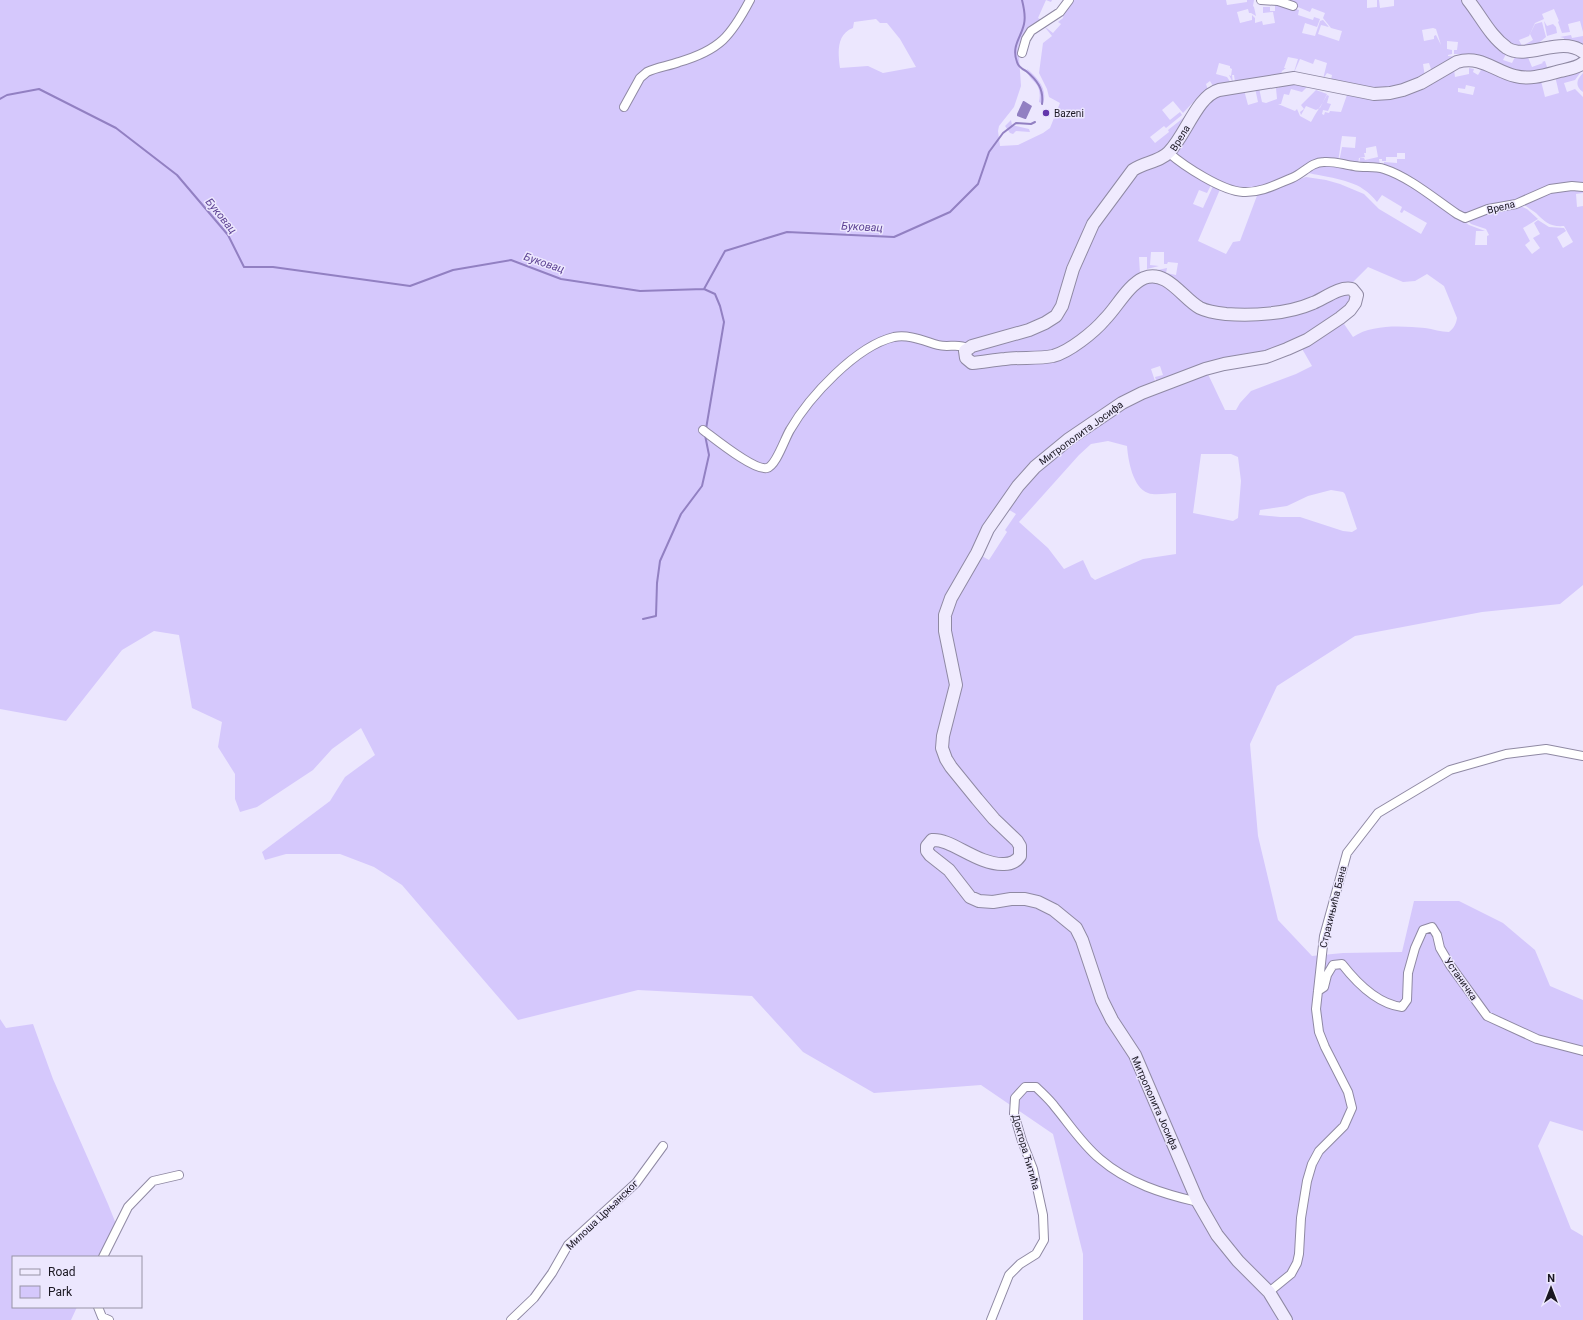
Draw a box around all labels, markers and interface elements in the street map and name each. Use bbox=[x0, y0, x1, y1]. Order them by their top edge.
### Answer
marker: Bazeni bbox=[1041, 108, 1051, 118]
place label: Bazeni bbox=[1054, 108, 1084, 119]
street label: Врела bbox=[1168, 123, 1192, 153]
water label: Буковац bbox=[203, 196, 239, 236]
street label: Врела bbox=[1486, 198, 1516, 216]
water label: Буковац bbox=[841, 219, 883, 235]
water label: Буковац bbox=[522, 250, 566, 276]
street label: Митрополита Јосифа bbox=[1037, 399, 1125, 467]
street label: Страхињића Бана bbox=[1317, 865, 1349, 949]
street label: Устаничка bbox=[1442, 956, 1480, 1002]
street label: Митрополита Јосифа bbox=[1129, 1055, 1181, 1151]
street label: Доктора Ћитића bbox=[1010, 1113, 1042, 1191]
street label: Милоша Црњанског bbox=[564, 1177, 641, 1252]
legend bbox=[12, 1256, 142, 1308]
text: Road bbox=[48, 1265, 76, 1279]
north arrow bbox=[1531, 1268, 1571, 1308]
text: N bbox=[1547, 1272, 1555, 1285]
text: Park bbox=[48, 1285, 73, 1299]

